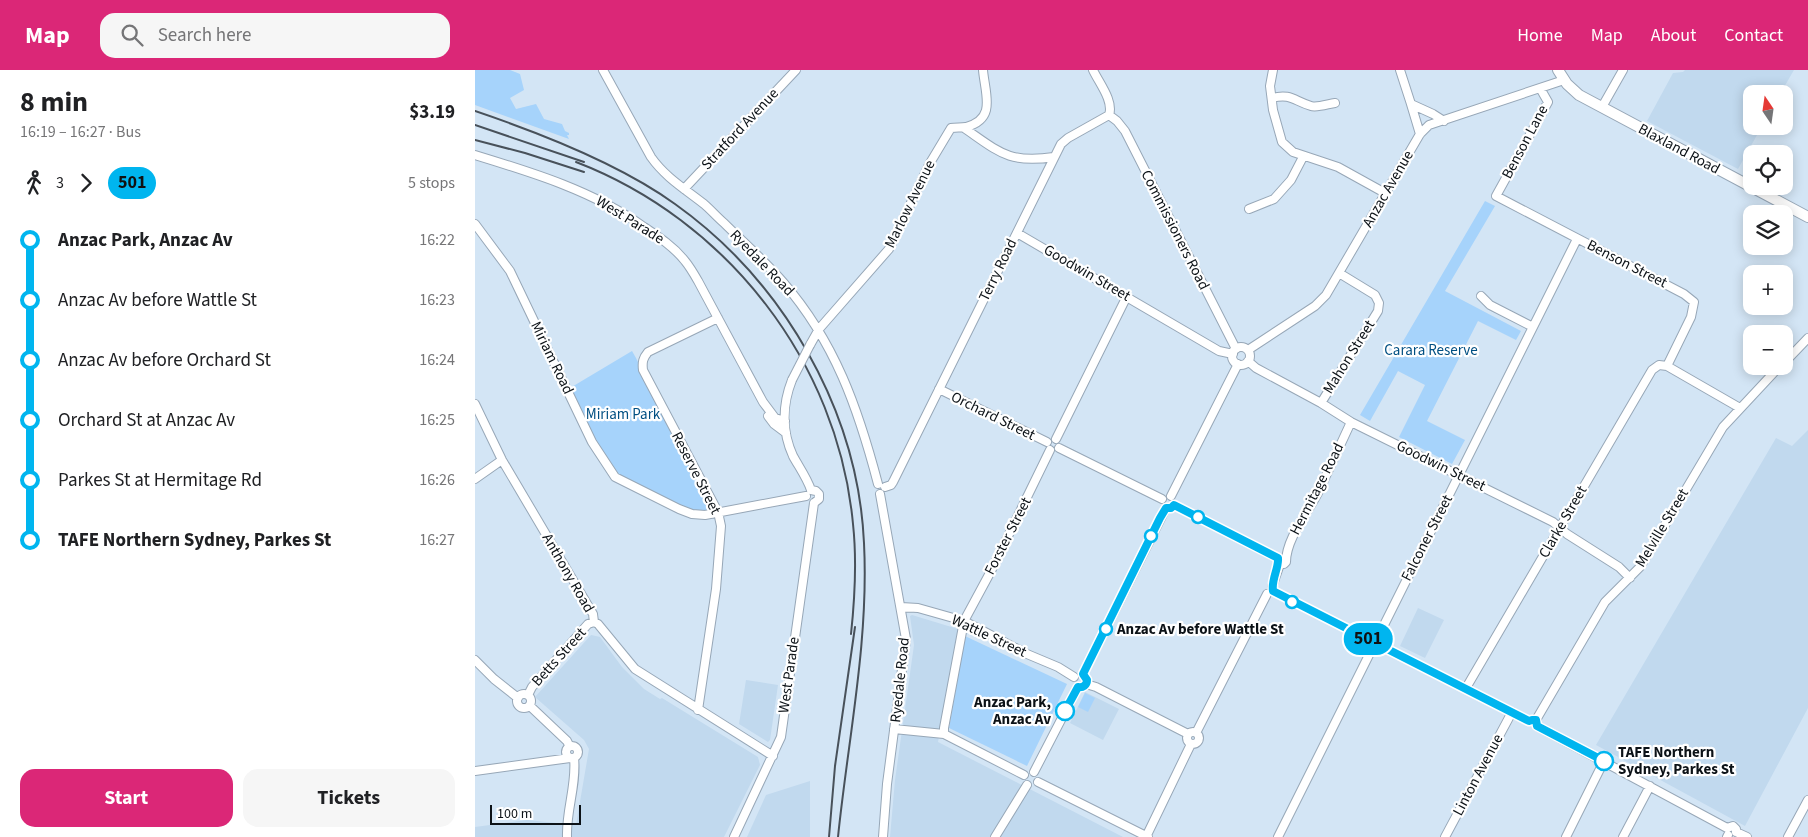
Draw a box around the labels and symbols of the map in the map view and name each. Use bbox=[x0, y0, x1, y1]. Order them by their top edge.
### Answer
street label: Stratford Avenue bbox=[697, 83, 783, 175]
north arrow bbox=[1743, 85, 1793, 135]
street label: Benson Lane bbox=[1497, 101, 1553, 183]
street label: Blaxland Road bbox=[1634, 119, 1724, 179]
street label: Anzac Avenue bbox=[1357, 147, 1419, 231]
street label: Marlow Avenue bbox=[880, 156, 940, 252]
street label: Commissioners Road bbox=[1136, 166, 1214, 294]
street label: West Parade bbox=[592, 191, 668, 249]
street label: Ryedale Road bbox=[725, 225, 799, 301]
street label: Terry Road bbox=[974, 235, 1022, 305]
street label: Benson Street bbox=[1583, 235, 1671, 293]
street label: Goodwin Street bbox=[1040, 240, 1134, 306]
street label: Mahon Street bbox=[1318, 316, 1380, 398]
street label: Miriam Road bbox=[525, 318, 579, 398]
park label: Carara Reserve bbox=[1384, 340, 1478, 361]
street label: Orchard Street bbox=[947, 386, 1039, 446]
park label: Miriam Park bbox=[586, 404, 661, 425]
street label: Reserve Street bbox=[666, 428, 726, 518]
street label: Goodwin Street bbox=[1393, 435, 1489, 497]
street label: Hermitage Road bbox=[1285, 439, 1349, 539]
street label: Clarke Street bbox=[1534, 482, 1592, 562]
street label: Melville Street bbox=[1630, 485, 1694, 571]
street label: Falconer Street bbox=[1396, 491, 1458, 585]
street label: Forster Street bbox=[979, 494, 1037, 578]
unlabelled marker bbox=[1191, 510, 1205, 524]
unlabelled marker bbox=[1144, 529, 1158, 543]
street label: Anthony Road bbox=[537, 530, 599, 616]
unlabelled marker bbox=[1285, 595, 1299, 609]
street label: Wattle Street bbox=[948, 609, 1030, 663]
place label: Anzac Av before Wattle St bbox=[1116, 619, 1284, 640]
marker: Anzac Av before Wattle St bbox=[1099, 622, 1113, 636]
street label: Betts Street bbox=[527, 623, 591, 691]
line badge: 501 bbox=[1339, 623, 1397, 655]
street label: West Parade bbox=[773, 635, 805, 715]
street label: Ryedale Road bbox=[885, 636, 915, 724]
place label: Anzac Park, Anzac Av bbox=[973, 692, 1051, 730]
marker: Anzac Park, Anzac Av bbox=[1055, 701, 1075, 721]
street label: Linton Avenue bbox=[1448, 731, 1508, 819]
place label: TAFE Northern Sydney, Parkes St bbox=[1618, 742, 1735, 780]
marker: TAFE Northern Sydney, Parkes St bbox=[1594, 751, 1614, 771]
scale bar bbox=[490, 802, 581, 825]

